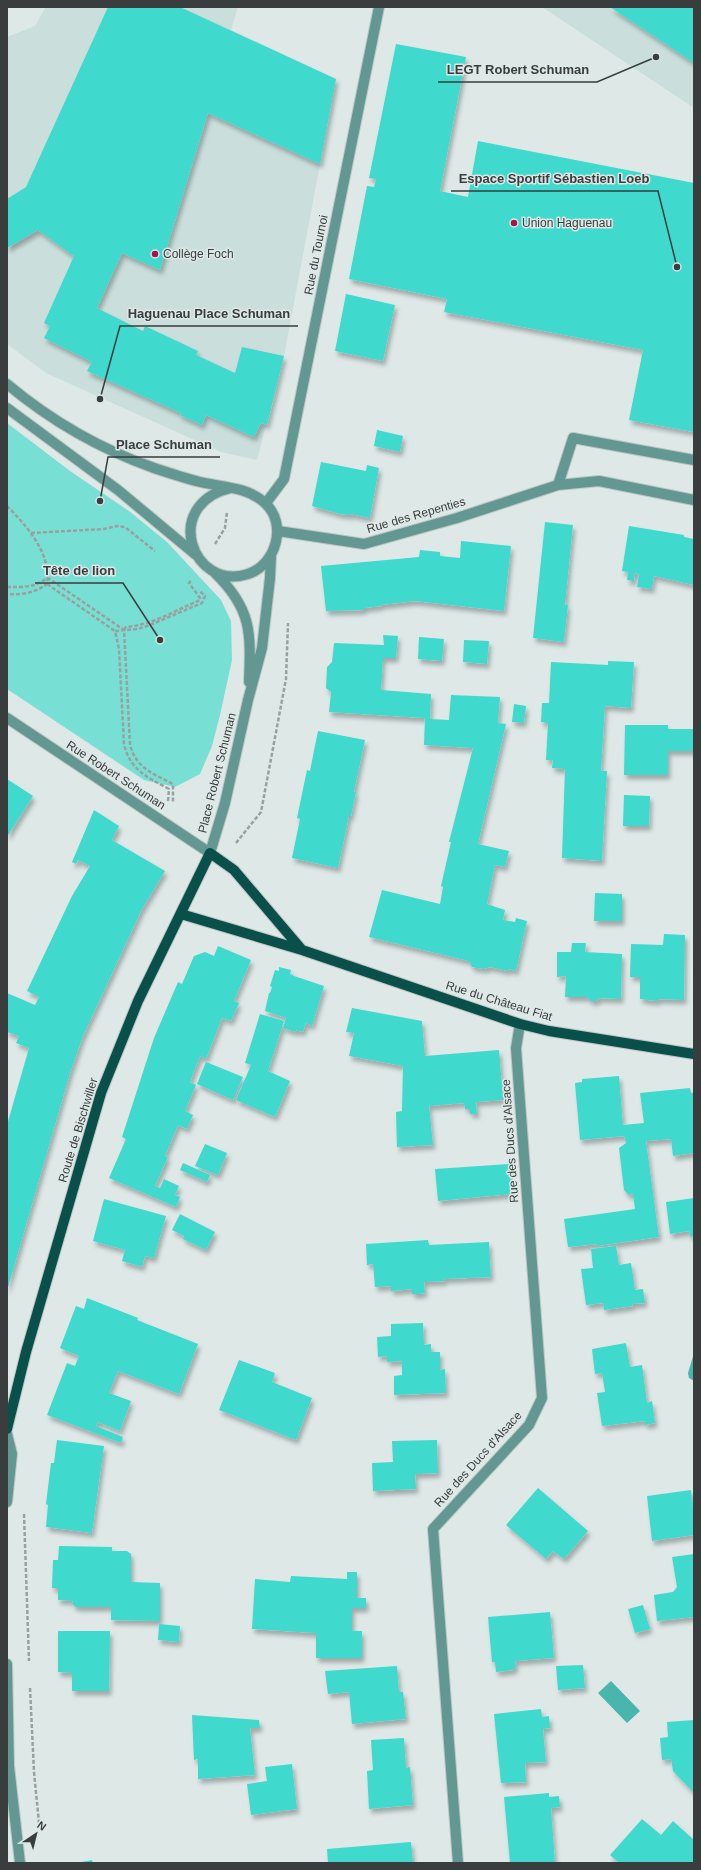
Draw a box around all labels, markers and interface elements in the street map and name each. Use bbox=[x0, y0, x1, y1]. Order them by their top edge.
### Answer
callout: LEGT Robert Schuman bbox=[438, 57, 597, 82]
text: LEGT Robert Schuman bbox=[447, 62, 589, 77]
callout: Espace Sportif Sébastien Loeb bbox=[451, 166, 658, 191]
text: Espace Sportif Sébastien Loeb bbox=[459, 171, 649, 186]
street label: Rue du Tournoi bbox=[301, 214, 331, 296]
place label: Union Haguenau bbox=[522, 216, 612, 230]
marker: Union Haguenau bbox=[509, 218, 519, 228]
place label: Collège Foch bbox=[163, 247, 234, 261]
marker: Collège Foch bbox=[150, 249, 160, 259]
callout: Haguenau Place Schuman bbox=[120, 301, 298, 326]
text: Haguenau Place Schuman bbox=[128, 306, 290, 321]
callout: Place Schuman bbox=[108, 432, 220, 457]
text: Place Schuman bbox=[116, 437, 212, 452]
street label: Rue des Repenties bbox=[365, 494, 467, 536]
callout: Tête de lion bbox=[35, 558, 123, 583]
text: Tête de lion bbox=[43, 563, 115, 578]
street label: Place Robert Schuman bbox=[195, 711, 239, 835]
street label: Rue Robert Schuman bbox=[64, 738, 168, 812]
street label: Rue du Château Fiat bbox=[444, 978, 555, 1024]
street label: Route de Bischwiller bbox=[55, 1076, 101, 1184]
street label: Rue des Ducs d'Alsace bbox=[499, 1078, 521, 1203]
street label: Rue des Ducs d'Alsace bbox=[431, 1408, 525, 1510]
north arrow bbox=[16, 1814, 56, 1854]
text: N bbox=[35, 1819, 48, 1833]

